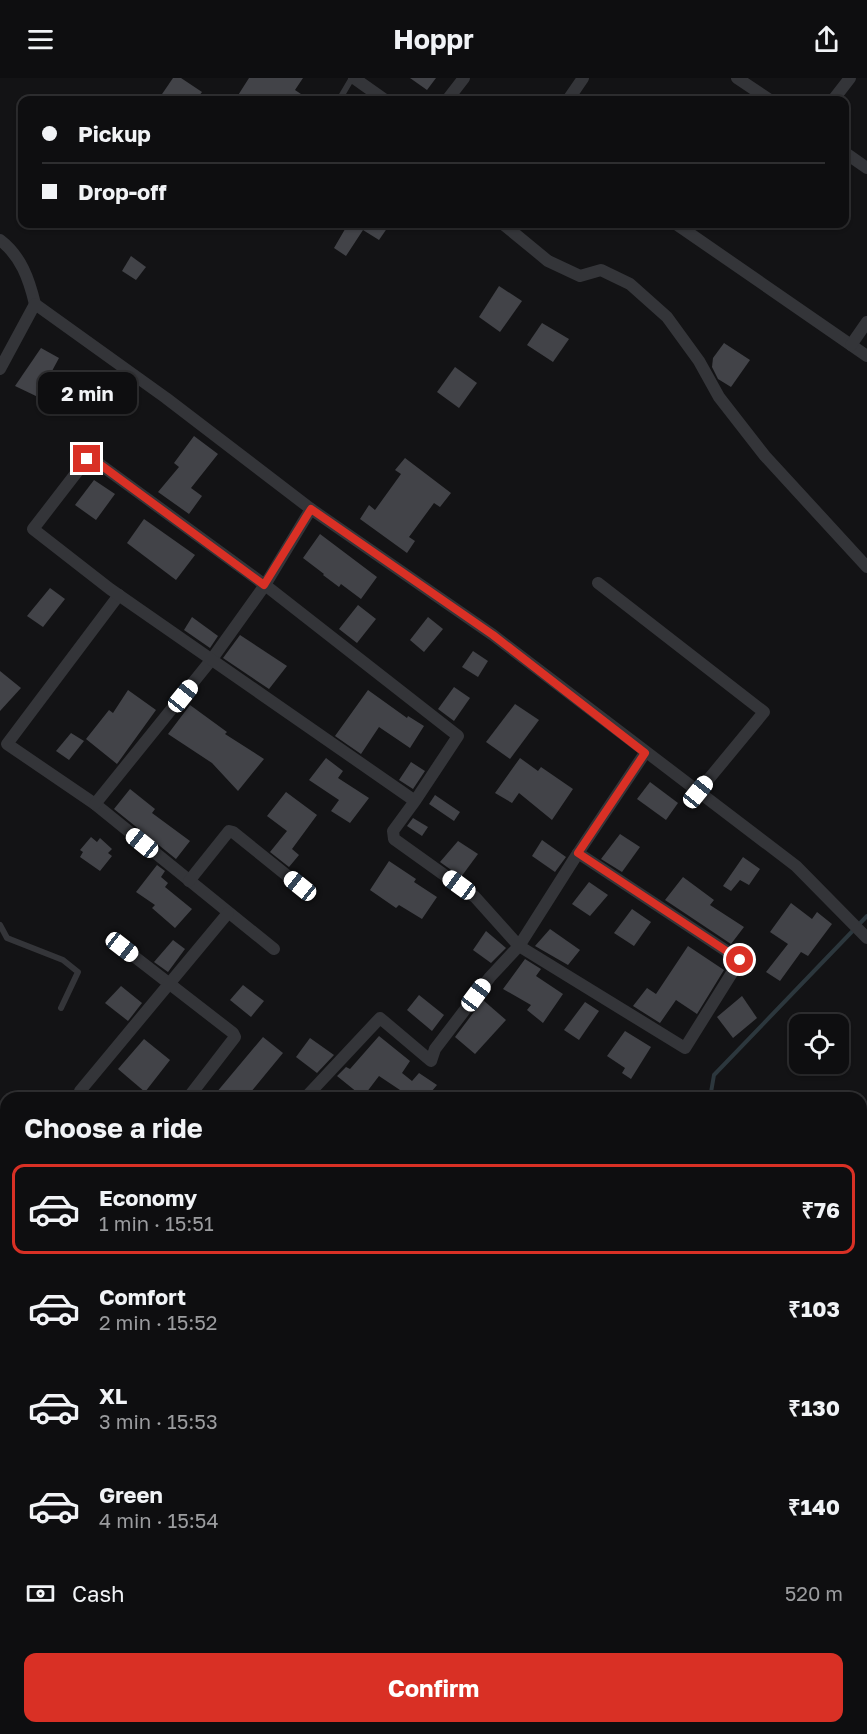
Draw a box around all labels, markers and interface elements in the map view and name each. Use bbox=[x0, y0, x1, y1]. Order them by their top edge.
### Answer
icon: menu bbox=[24, 23, 57, 56]
text: Hoppr bbox=[393, 23, 474, 55]
icon: share bbox=[810, 23, 843, 56]
text: Pickup bbox=[78, 120, 151, 147]
text: Drop-off bbox=[78, 178, 167, 205]
callout: 2 min bbox=[38, 372, 136, 414]
text: 2 min bbox=[61, 381, 114, 405]
route end bbox=[73, 445, 100, 472]
car bbox=[165, 676, 201, 716]
car bbox=[680, 772, 716, 812]
car bbox=[122, 825, 162, 861]
car bbox=[439, 867, 479, 903]
car bbox=[280, 868, 320, 904]
car bbox=[102, 929, 142, 965]
route start bbox=[726, 946, 753, 973]
car bbox=[458, 975, 494, 1015]
map controls bbox=[789, 1014, 849, 1074]
button: locate bbox=[789, 1014, 849, 1074]
text: Choose a ride bbox=[24, 1112, 203, 1144]
icon: car bbox=[27, 1182, 81, 1236]
text: Economy bbox=[99, 1184, 197, 1211]
text: ₹76 bbox=[801, 1196, 840, 1223]
text: 1 min · 15:51 bbox=[99, 1211, 214, 1235]
icon: car bbox=[27, 1281, 81, 1335]
text: Comfort bbox=[99, 1283, 186, 1310]
text: ₹103 bbox=[788, 1295, 840, 1322]
text: 2 min · 15:52 bbox=[99, 1310, 217, 1334]
icon: car bbox=[27, 1380, 81, 1434]
text: XL bbox=[99, 1382, 127, 1409]
text: ₹130 bbox=[788, 1394, 840, 1421]
text: 3 min · 15:53 bbox=[99, 1409, 218, 1433]
icon: car bbox=[27, 1479, 81, 1533]
text: Green bbox=[99, 1481, 163, 1508]
text: ₹140 bbox=[788, 1493, 840, 1520]
text: 4 min · 15:54 bbox=[99, 1508, 219, 1532]
icon: cash bbox=[24, 1577, 57, 1610]
text: Cash bbox=[72, 1580, 125, 1607]
text: 520 m bbox=[785, 1581, 843, 1605]
button: Confirm bbox=[24, 1653, 843, 1722]

